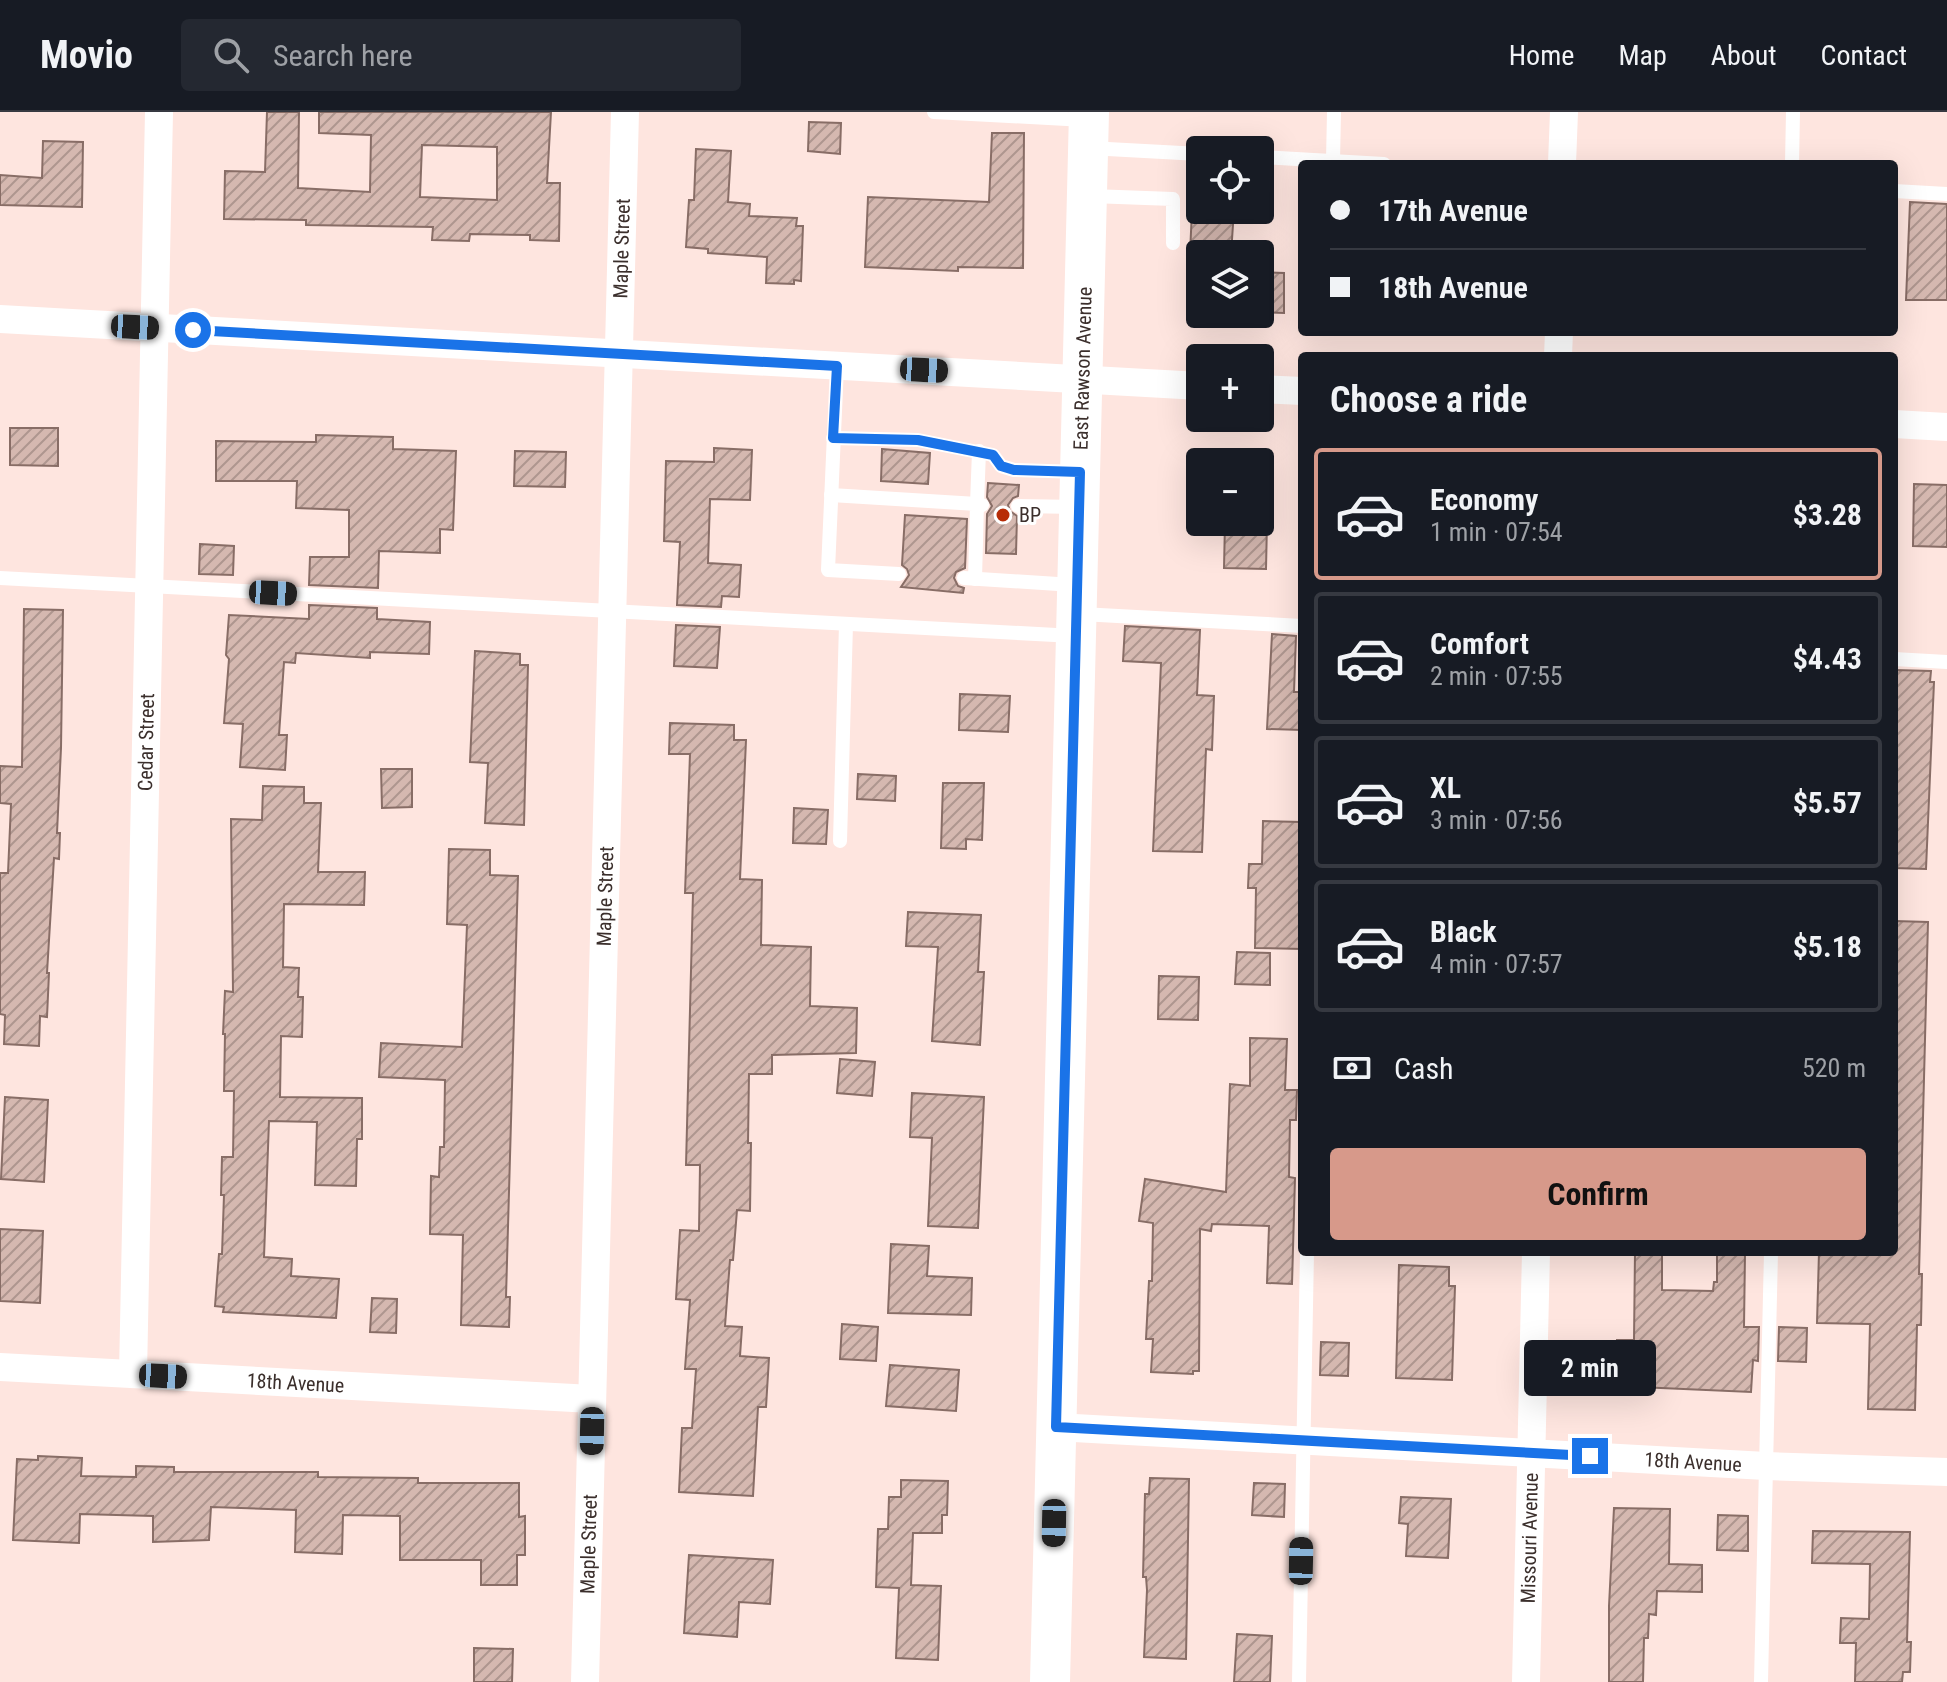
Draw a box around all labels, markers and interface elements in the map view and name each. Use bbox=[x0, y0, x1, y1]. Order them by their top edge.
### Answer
search box bbox=[181, 19, 741, 91]
text: Movio bbox=[40, 33, 133, 77]
icon: search bbox=[209, 33, 253, 77]
text: Search here bbox=[273, 38, 413, 73]
text: Home bbox=[1509, 39, 1574, 72]
text: Map bbox=[1618, 39, 1667, 72]
text: About bbox=[1711, 39, 1777, 72]
text: Contact bbox=[1821, 39, 1907, 72]
map controls bbox=[1186, 136, 1274, 536]
button: locate bbox=[1186, 136, 1274, 224]
text: 17th Avenue bbox=[1378, 193, 1528, 228]
street label: Maple Street bbox=[608, 198, 635, 299]
button: layers bbox=[1186, 240, 1274, 328]
text: 18th Avenue bbox=[1378, 270, 1528, 305]
street label: East Rawson Avenue bbox=[1069, 286, 1097, 450]
route start bbox=[175, 312, 211, 348]
car bbox=[110, 314, 160, 340]
button: + bbox=[1186, 344, 1274, 432]
car bbox=[899, 357, 949, 383]
text: Choose a ride bbox=[1330, 379, 1527, 421]
button: − bbox=[1186, 448, 1274, 536]
icon: car bbox=[1334, 478, 1406, 550]
text: Economy bbox=[1430, 482, 1538, 517]
text: $3.28 bbox=[1793, 497, 1862, 532]
place label: BP bbox=[1019, 503, 1041, 527]
marker: BP bbox=[994, 506, 1012, 524]
text: 1 min · 07:54 bbox=[1430, 517, 1563, 547]
car bbox=[248, 580, 298, 606]
icon: car bbox=[1334, 622, 1406, 694]
text: Comfort bbox=[1430, 626, 1529, 661]
text: $4.43 bbox=[1793, 641, 1862, 676]
text: 2 min · 07:55 bbox=[1430, 661, 1563, 691]
street label: Cedar Street bbox=[133, 693, 159, 791]
icon: car bbox=[1334, 766, 1406, 838]
text: XL bbox=[1430, 770, 1461, 805]
text: $5.57 bbox=[1793, 785, 1862, 820]
text: 3 min · 07:56 bbox=[1430, 805, 1563, 835]
street label: Maple Street bbox=[592, 846, 618, 947]
icon: car bbox=[1334, 910, 1406, 982]
text: Black bbox=[1430, 914, 1497, 949]
text: $5.18 bbox=[1793, 929, 1862, 964]
text: 4 min · 07:57 bbox=[1430, 949, 1563, 979]
icon: cash bbox=[1330, 1046, 1374, 1090]
text: Cash bbox=[1394, 1051, 1454, 1086]
text: 520 m bbox=[1802, 1053, 1866, 1083]
button: Confirm bbox=[1330, 1148, 1866, 1240]
callout: 2 min bbox=[1524, 1340, 1656, 1396]
text: 2 min bbox=[1561, 1353, 1619, 1383]
car bbox=[138, 1363, 188, 1389]
street label: 18th Avenue bbox=[246, 1368, 345, 1398]
car bbox=[580, 1407, 604, 1455]
route end bbox=[1572, 1438, 1608, 1474]
street label: 18th Avenue bbox=[1644, 1447, 1742, 1477]
street label: Missouri Avenue bbox=[1516, 1473, 1543, 1604]
street label: Maple Street bbox=[575, 1494, 602, 1594]
car bbox=[1042, 1499, 1066, 1547]
car bbox=[1289, 1537, 1313, 1585]

